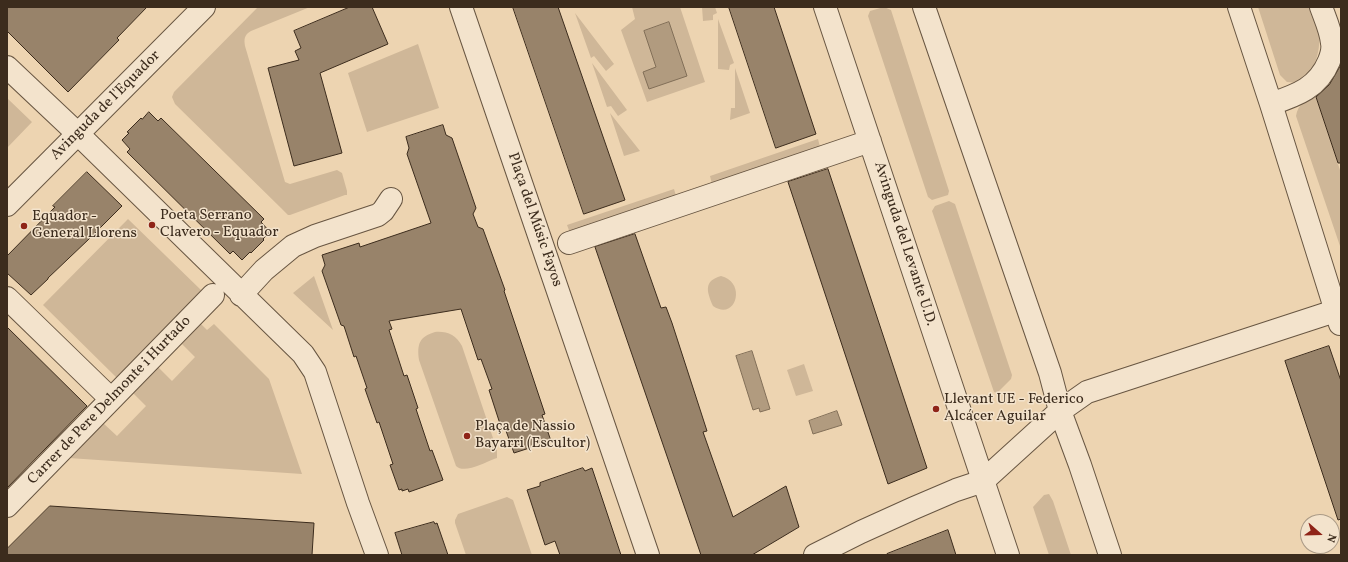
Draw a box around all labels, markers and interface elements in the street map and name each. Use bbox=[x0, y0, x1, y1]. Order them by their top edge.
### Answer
street label: Avinguda de l'Equador bbox=[47, 47, 165, 165]
street label: Plaça del Músic Fayos bbox=[503, 151, 565, 289]
street label: Avinguda del Levante U.D. bbox=[869, 160, 939, 328]
place label: Poeta Serrano Clavero - Equador bbox=[160, 207, 279, 242]
place label: Equador - General Llorens bbox=[32, 208, 137, 243]
marker: Poeta Serrano Clavero - Equador bbox=[147, 220, 157, 230]
marker: Equador - General Llorens bbox=[19, 221, 29, 231]
street label: Carrer de Pere Delmonte i Hurtado bbox=[25, 313, 195, 489]
place label: Llevant UE - Federico Alcácer Aguilar bbox=[944, 391, 1084, 426]
marker: Llevant UE - Federico Alcácer Aguilar bbox=[931, 404, 941, 414]
place label: Plaça de Nassio Bayarri (Escultor) bbox=[475, 418, 590, 453]
marker: Plaça de Nassio Bayarri (Escultor) bbox=[462, 431, 472, 441]
north arrow bbox=[1300, 514, 1340, 554]
text: N bbox=[1322, 532, 1339, 544]

